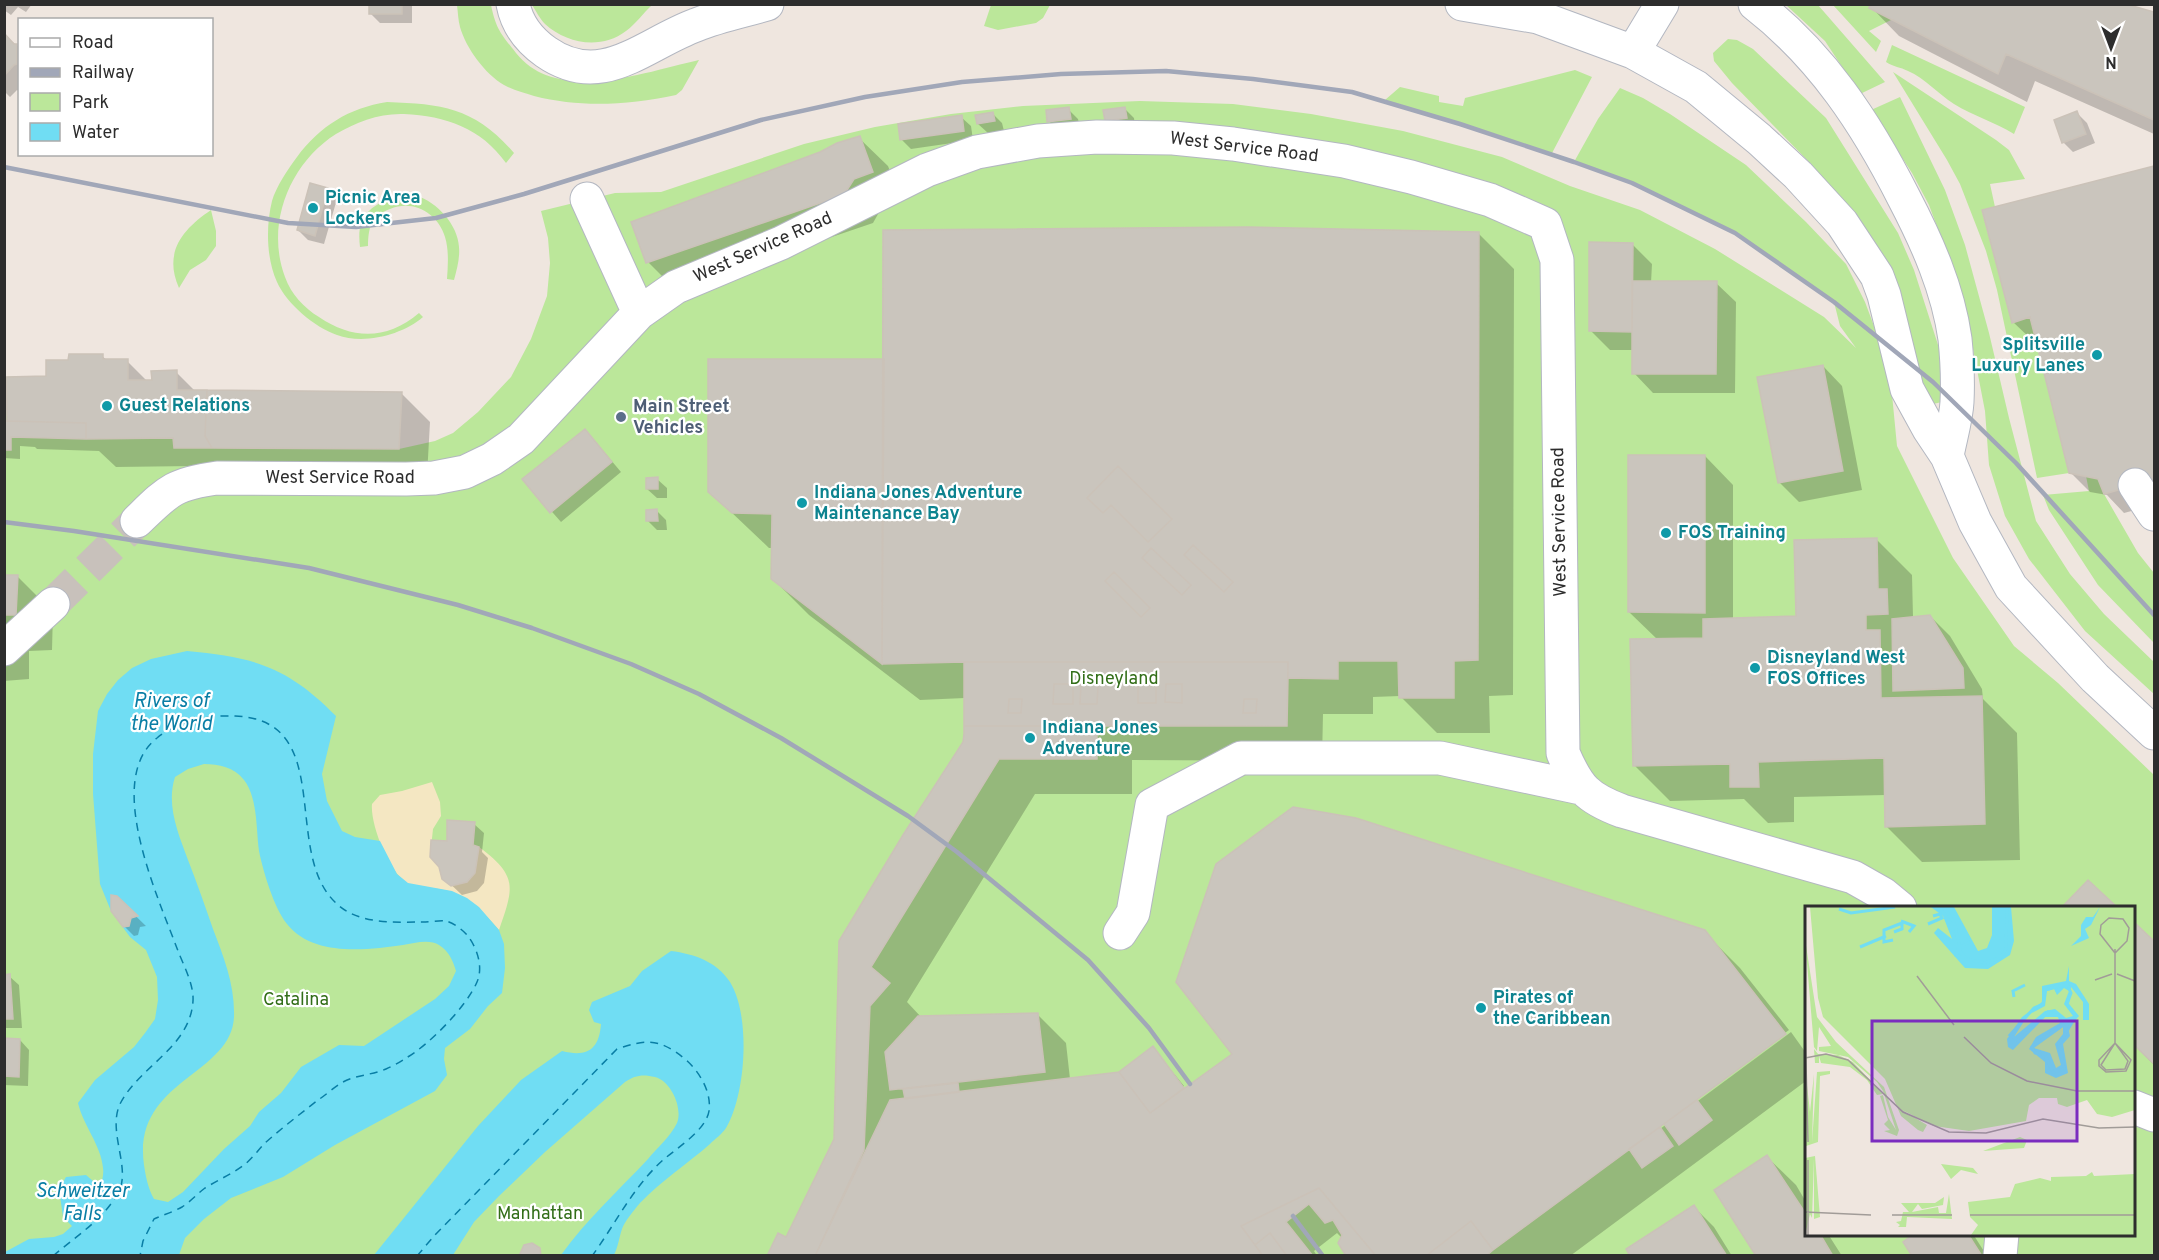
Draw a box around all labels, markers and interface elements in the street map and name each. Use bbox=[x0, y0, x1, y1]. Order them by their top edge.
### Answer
legend bbox=[18, 18, 213, 156]
north arrow bbox=[2081, 18, 2141, 78]
text: Road bbox=[72, 32, 114, 55]
text: N bbox=[2105, 51, 2117, 71]
text: Railway bbox=[72, 62, 134, 85]
text: Park bbox=[72, 92, 109, 115]
text: Water bbox=[72, 122, 119, 145]
street label: West Service Road bbox=[1168, 127, 1320, 169]
place label: Picnic Area Lockers bbox=[325, 187, 420, 231]
marker: Picnic Area Lockers bbox=[306, 201, 320, 215]
street label: West Service Road bbox=[690, 207, 836, 289]
place label: Splitsville Luxury Lanes bbox=[1971, 334, 2085, 378]
marker: Splitsville Luxury Lanes bbox=[2090, 348, 2104, 362]
place label: Guest Relations bbox=[119, 395, 250, 418]
place label: Main Street Vehicles bbox=[633, 396, 729, 440]
marker: Guest Relations bbox=[100, 399, 114, 413]
marker: Main Street Vehicles bbox=[614, 410, 628, 424]
street label: West Service Road bbox=[1547, 447, 1573, 597]
street label: West Service Road bbox=[265, 467, 415, 490]
place label: Indiana Jones Adventure Maintenance Bay bbox=[814, 482, 1023, 526]
marker: Indiana Jones Adventure Maintenance Bay bbox=[795, 496, 809, 510]
place label: FOS Training bbox=[1678, 522, 1786, 545]
marker: FOS Training bbox=[1659, 526, 1673, 540]
place label: Disneyland West FOS Offices bbox=[1767, 647, 1905, 691]
marker: Disneyland West FOS Offices bbox=[1748, 661, 1762, 675]
park label: Disneyland bbox=[1069, 668, 1159, 691]
water label: Rivers of the World bbox=[130, 689, 213, 738]
place label: Indiana Jones Adventure bbox=[1042, 717, 1158, 761]
marker: Indiana Jones Adventure bbox=[1023, 731, 1037, 745]
inset map bbox=[1805, 906, 2135, 1236]
place label: Pirates of the Caribbean bbox=[1493, 987, 1611, 1031]
park label: Catalina bbox=[263, 989, 329, 1012]
marker: Pirates of the Caribbean bbox=[1474, 1001, 1488, 1015]
water label: Schweitzer Falls bbox=[35, 1179, 130, 1228]
park label: Manhattan bbox=[497, 1203, 583, 1226]

